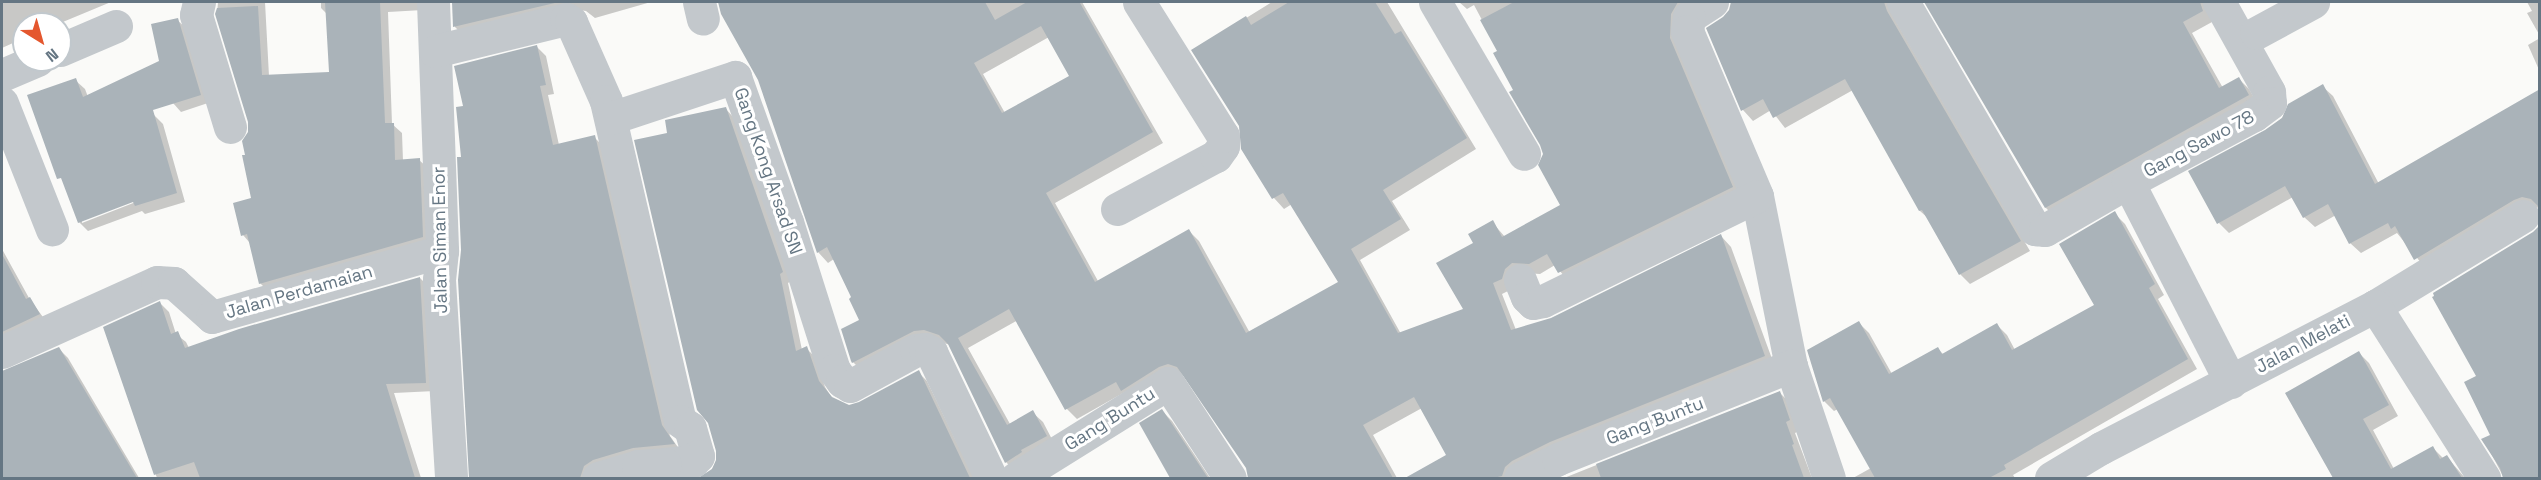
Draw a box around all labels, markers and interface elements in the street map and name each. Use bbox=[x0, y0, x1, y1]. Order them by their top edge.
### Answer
north arrow bbox=[12, 12, 72, 72]
text: N bbox=[41, 44, 63, 67]
street label: Gang Kong Arsad SN bbox=[729, 85, 807, 257]
street label: Gang Sawo 78 bbox=[2140, 106, 2258, 182]
street label: Jalan Siman Enor bbox=[428, 166, 452, 314]
street label: Jalan Perdamaian bbox=[223, 261, 375, 323]
street label: Jalan Melati bbox=[2252, 310, 2354, 378]
street label: Gang Buntu bbox=[1061, 383, 1159, 455]
street label: Gang Buntu bbox=[1603, 393, 1707, 449]

